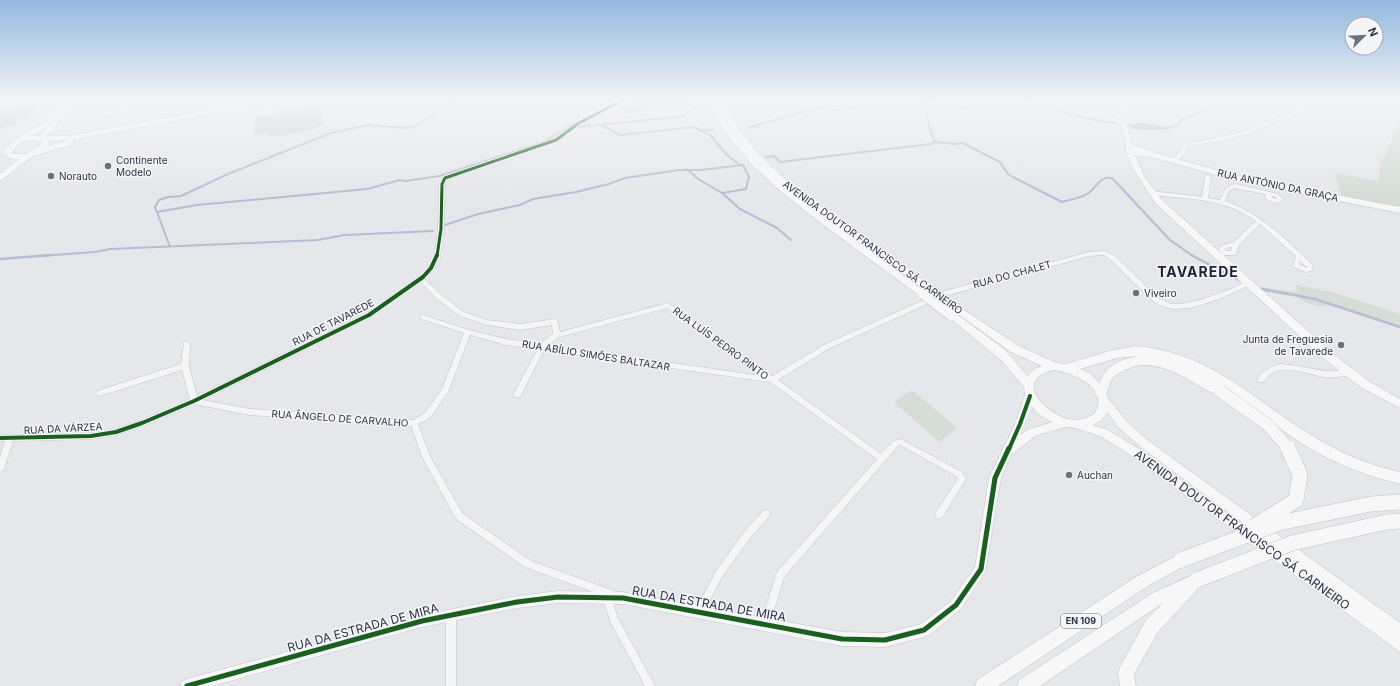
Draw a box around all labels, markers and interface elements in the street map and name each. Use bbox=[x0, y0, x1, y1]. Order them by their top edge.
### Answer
north arrow bbox=[1344, 16, 1384, 56]
text: N bbox=[1365, 25, 1381, 39]
place label: Continente Modelo bbox=[116, 154, 168, 178]
marker: Continente Modelo bbox=[103, 161, 113, 171]
street label: RUA ANTÓNIO DA GRAÇA bbox=[1216, 165, 1340, 204]
place label: Norauto bbox=[59, 170, 97, 182]
marker: Norauto bbox=[46, 171, 56, 181]
street label: AVENIDA DOUTOR FRANCISCO SÁ CARNEIRO bbox=[781, 177, 966, 316]
street label: RUA DO CHALET bbox=[971, 258, 1053, 290]
district label: TAVAREDE bbox=[1157, 263, 1239, 280]
place label: Viveiro bbox=[1144, 287, 1177, 299]
marker: Viveiro bbox=[1131, 288, 1141, 298]
street label: RUA DE TAVAREDE bbox=[290, 296, 376, 348]
street label: RUA LUÍS PEDRO PINTO bbox=[671, 303, 772, 382]
place label: Junta de Freguesia de Tavarede bbox=[1243, 333, 1333, 357]
street label: RUA ABÍLIO SIMÕES BALTAZAR bbox=[521, 336, 672, 373]
marker: Junta de Freguesia de Tavarede bbox=[1336, 340, 1346, 350]
street label: RUA ÂNGELO DE CARVALHO bbox=[271, 407, 409, 429]
street label: RUA DA VÁRZEA bbox=[23, 419, 103, 436]
street label: AVENIDA DOUTOR FRANCISCO SÁ CARNEIRO bbox=[1132, 446, 1353, 613]
place label: Auchan bbox=[1077, 469, 1113, 481]
marker: Auchan bbox=[1064, 470, 1074, 480]
street label: RUA DA ESTRADA DE MIRA bbox=[631, 583, 787, 624]
street label: RUA DA ESTRADA DE MIRA bbox=[286, 600, 440, 655]
road number: EN 109 bbox=[1061, 614, 1101, 628]

